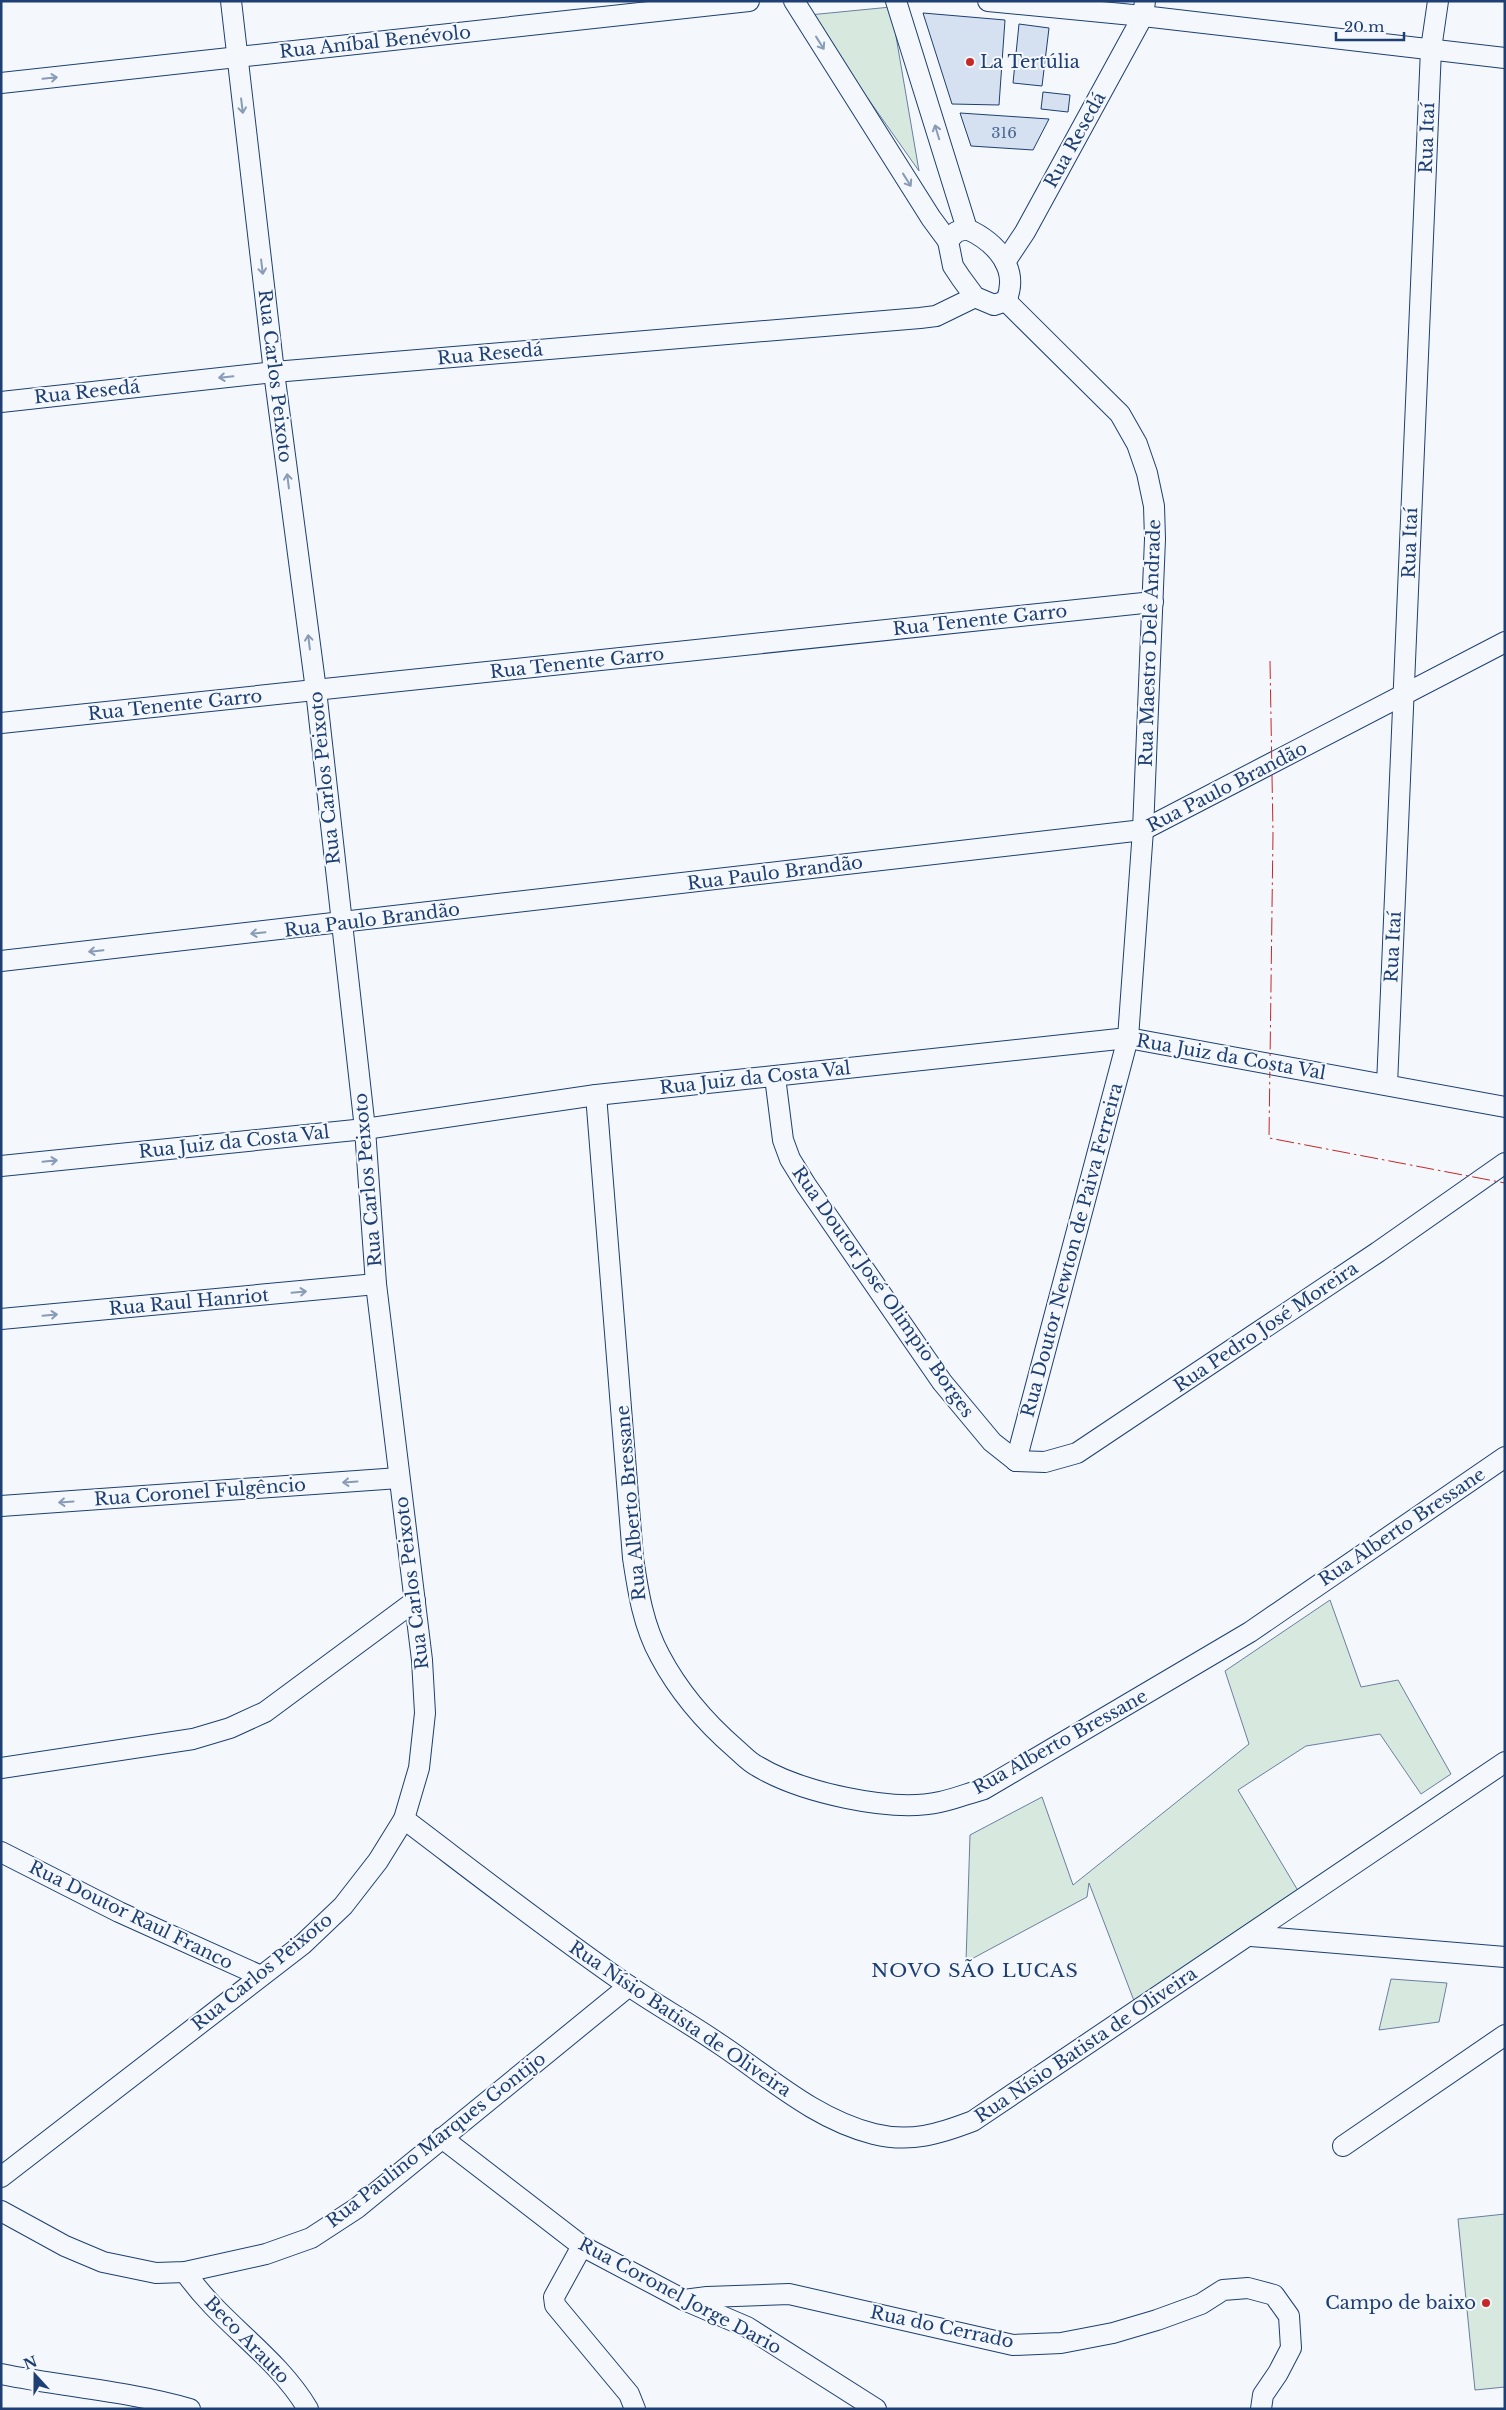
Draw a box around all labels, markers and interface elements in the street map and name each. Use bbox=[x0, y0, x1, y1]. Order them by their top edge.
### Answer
scale bar bbox=[1336, 10, 1404, 42]
text: 20 m bbox=[1344, 17, 1384, 36]
street label: Rua Aníbal Benévolo bbox=[278, 21, 472, 63]
one-way arrow bbox=[816, 35, 826, 49]
place label: La Tertúlia bbox=[980, 51, 1080, 73]
marker: La Tertúlia bbox=[964, 56, 976, 68]
one-way arrow bbox=[41, 73, 57, 83]
street label: Rua Resedá bbox=[1040, 88, 1110, 192]
one-way arrow bbox=[237, 97, 247, 113]
street label: Rua Itaí bbox=[1415, 101, 1439, 174]
house number: 316 bbox=[991, 123, 1017, 142]
one-way arrow bbox=[932, 124, 942, 140]
one-way arrow bbox=[902, 173, 912, 187]
one-way arrow bbox=[257, 259, 267, 275]
street label: Rua Carlos Peixoto bbox=[253, 288, 297, 464]
street label: Rua Resedá bbox=[436, 338, 544, 370]
one-way arrow bbox=[218, 372, 234, 382]
street label: Rua Resedá bbox=[33, 376, 141, 408]
one-way arrow bbox=[283, 473, 293, 489]
street label: Rua Itaí bbox=[1398, 506, 1422, 579]
street label: Rua Maestro Delê Andrade bbox=[1135, 519, 1165, 767]
street label: Rua Tenente Garro bbox=[892, 600, 1068, 640]
one-way arrow bbox=[304, 634, 314, 650]
street label: Rua Tenente Garro bbox=[489, 643, 665, 683]
street label: Rua Tenente Garro bbox=[87, 685, 263, 725]
street label: Rua Carlos Peixoto bbox=[305, 690, 345, 866]
street label: Rua Paulo Brandão bbox=[1143, 737, 1311, 837]
street label: Rua Paulo Brandão bbox=[686, 851, 864, 895]
street label: Rua Paulo Brandão bbox=[283, 898, 461, 942]
street label: Rua Itaí bbox=[1380, 910, 1406, 983]
one-way arrow bbox=[250, 928, 266, 938]
one-way arrow bbox=[89, 946, 105, 956]
street label: Rua Juiz da Costa Val bbox=[1135, 1029, 1328, 1085]
street label: Rua Juiz da Costa Val bbox=[658, 1057, 852, 1099]
street label: Rua Doutor Newton de Paiva Ferreira bbox=[1017, 1080, 1127, 1420]
street label: Rua Carlos Peixoto bbox=[349, 1092, 387, 1268]
street label: Rua Juiz da Costa Val bbox=[137, 1121, 331, 1163]
one-way arrow bbox=[41, 1156, 57, 1166]
street label: Rua Doutor José Olimpio Borges bbox=[788, 1162, 978, 1422]
street label: Rua Pedro José Moreira bbox=[1170, 1257, 1362, 1397]
street label: Rua Raul Hanriot bbox=[108, 1284, 270, 1320]
one-way arrow bbox=[290, 1287, 306, 1296]
one-way arrow bbox=[42, 1310, 58, 1320]
street label: Rua Alberto Bressane bbox=[611, 1404, 651, 1602]
street label: Rua Alberto Bressane bbox=[1315, 1463, 1489, 1591]
street label: Rua Coronel Fulgêncio bbox=[93, 1474, 307, 1510]
one-way arrow bbox=[343, 1477, 359, 1486]
street label: Rua Carlos Peixoto bbox=[390, 1495, 434, 1671]
one-way arrow bbox=[58, 1497, 74, 1506]
street label: Rua Alberto Bressane bbox=[969, 1685, 1151, 1799]
street label: Rua Doutor Raul Franco bbox=[25, 1856, 237, 1974]
street label: Rua Carlos Peixoto bbox=[187, 1909, 337, 2035]
street label: Rua Nísio Batista de Oliveira bbox=[565, 1936, 795, 2102]
district label: NOVO SÃO LUCAS bbox=[871, 1958, 1079, 1982]
street label: Rua Nísio Batista de Oliveira bbox=[971, 1962, 1201, 2128]
street label: Rua Paulino Marques Gontijo bbox=[322, 2048, 550, 2232]
street label: Rua Coronel Jorge Dario bbox=[575, 2233, 785, 2359]
street label: Beco Arauto bbox=[200, 2292, 294, 2388]
place label: Campo de baixo bbox=[1325, 2292, 1476, 2314]
marker: Campo de baixo bbox=[1480, 2297, 1492, 2309]
street label: Rua do Cerrado bbox=[868, 2301, 1016, 2353]
north arrow bbox=[10, 2350, 60, 2400]
text: N bbox=[21, 2352, 40, 2374]

